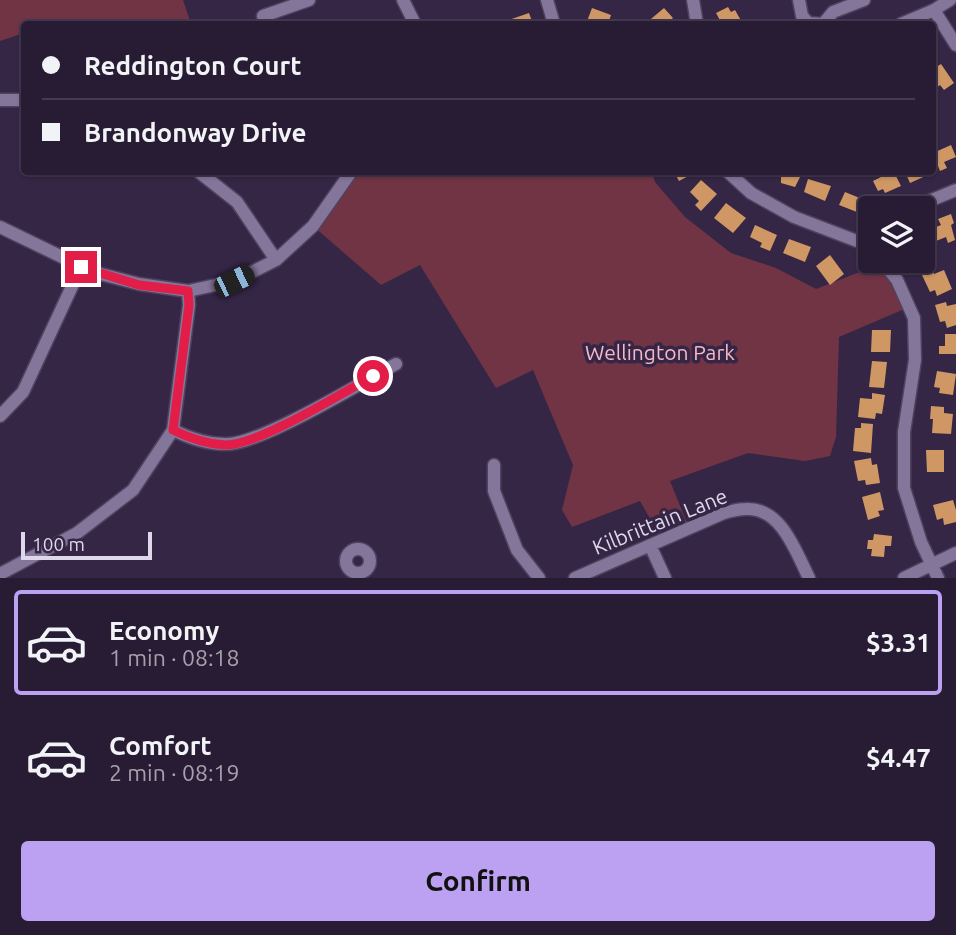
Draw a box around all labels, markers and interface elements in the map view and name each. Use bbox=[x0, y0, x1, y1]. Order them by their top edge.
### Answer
text: Reddington Court bbox=[84, 51, 301, 80]
text: Brandonway Drive bbox=[84, 118, 306, 147]
map controls bbox=[858, 196, 935, 273]
button: layers bbox=[858, 196, 935, 273]
route end bbox=[65, 251, 97, 283]
car bbox=[211, 262, 258, 300]
park label: Wellington Park bbox=[585, 340, 735, 364]
route start bbox=[357, 360, 389, 392]
street label: Kilbrittain Lane bbox=[589, 483, 731, 559]
scale bar bbox=[21, 529, 152, 561]
text: 100 m bbox=[32, 533, 85, 555]
icon: car bbox=[25, 611, 88, 674]
text: Economy bbox=[109, 616, 219, 645]
text: $3.31 bbox=[866, 628, 931, 657]
text: 1 min · 08:18 bbox=[109, 645, 240, 670]
icon: car bbox=[25, 726, 88, 789]
text: Comfort bbox=[109, 731, 212, 760]
text: $4.47 bbox=[866, 743, 931, 772]
text: 2 min · 08:19 bbox=[109, 760, 240, 785]
button: Confirm bbox=[21, 841, 935, 921]

